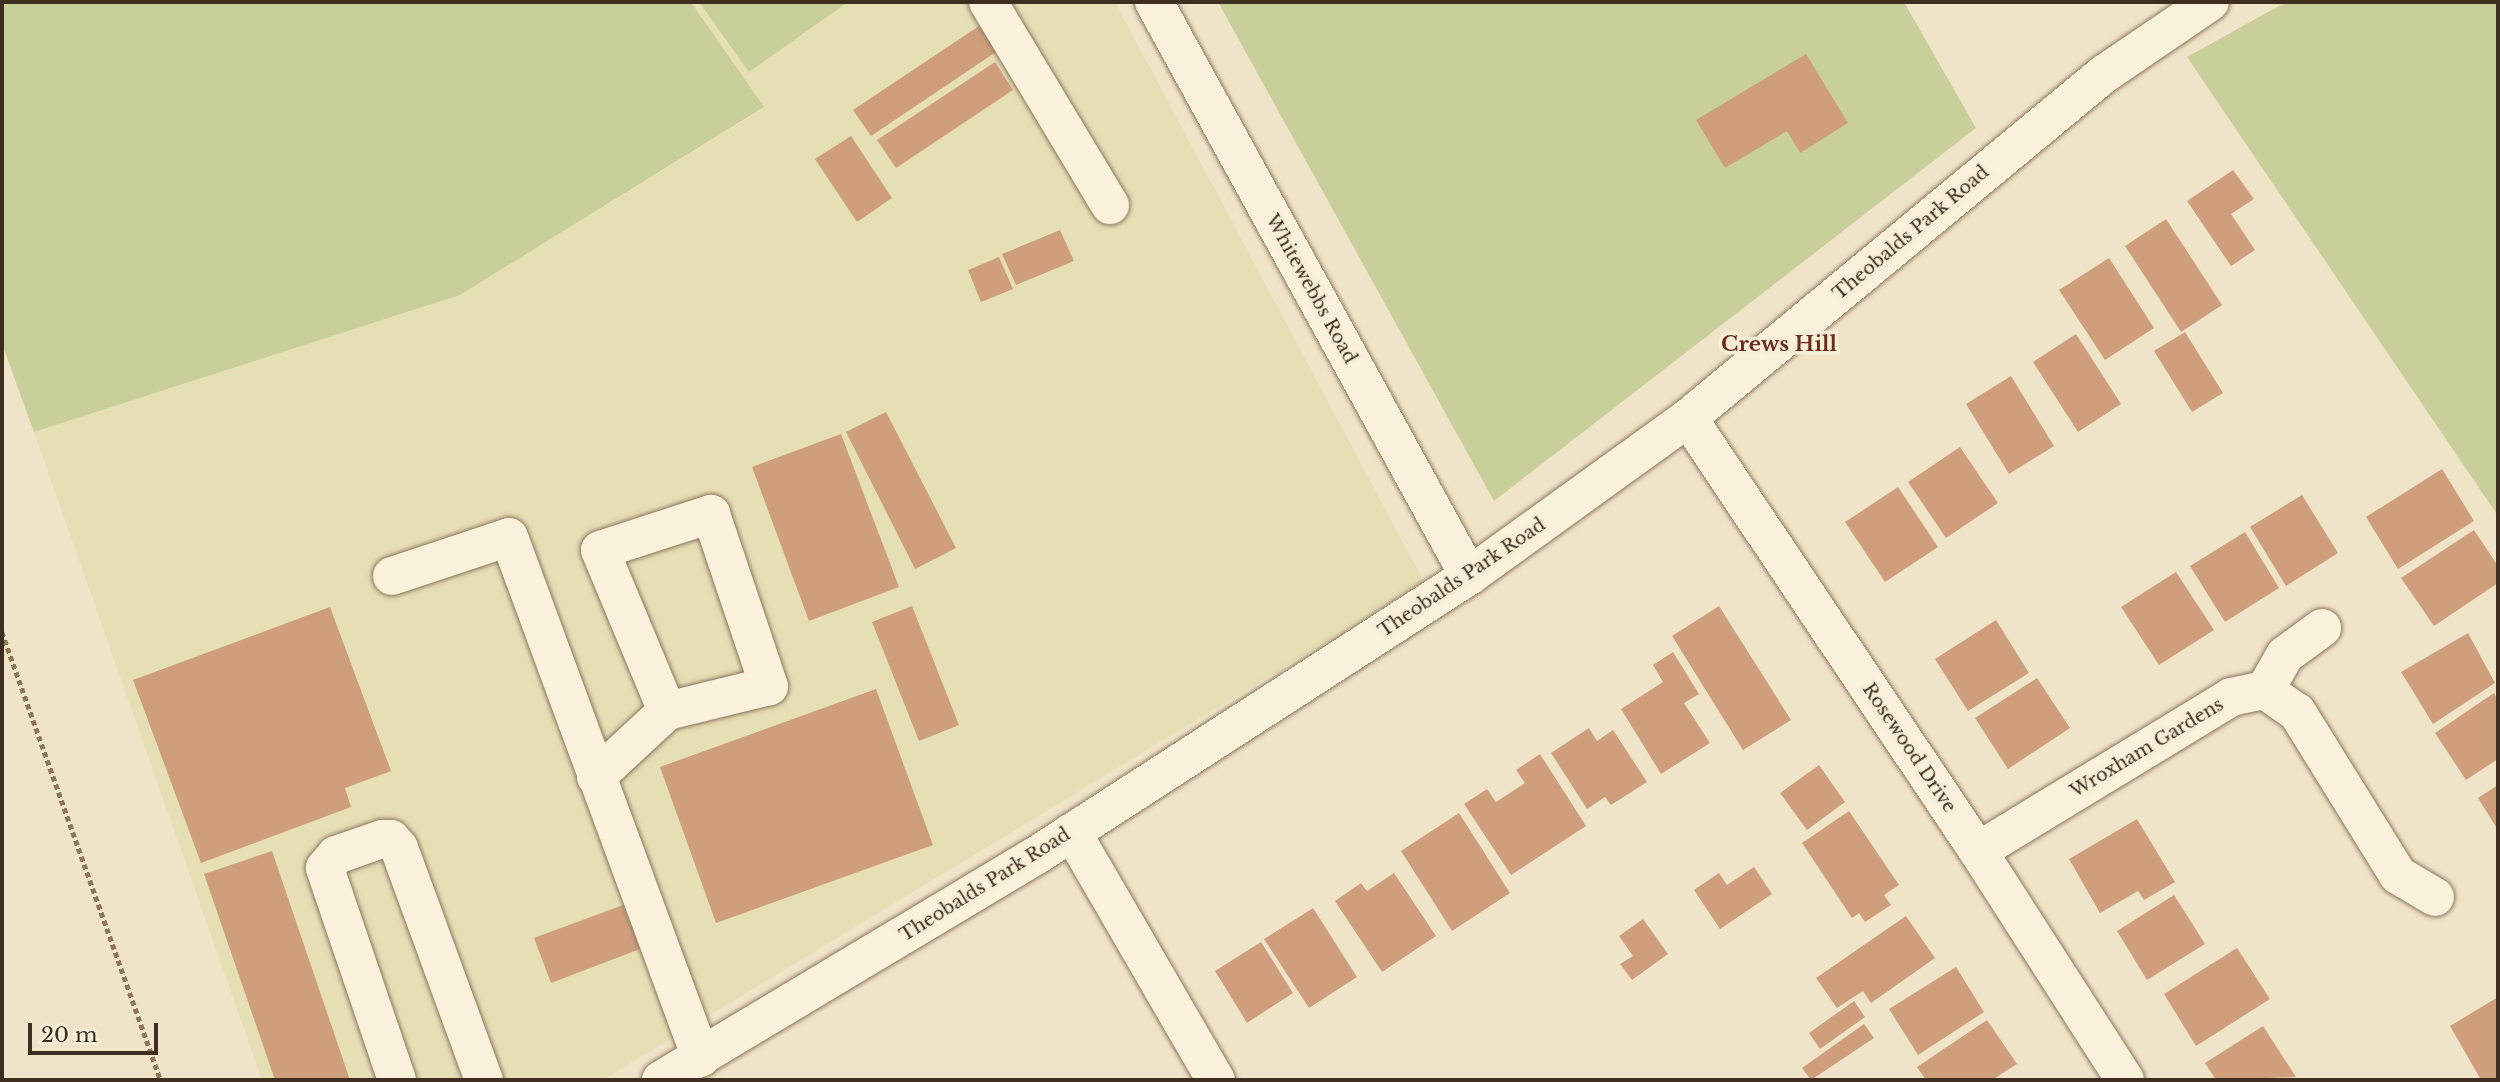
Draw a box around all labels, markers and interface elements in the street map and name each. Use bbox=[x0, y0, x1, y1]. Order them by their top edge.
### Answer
street label: Theobalds Park Road bbox=[1829, 161, 1993, 305]
street label: Whitewebbs Road bbox=[1261, 211, 1361, 367]
district label: Crews Hill bbox=[1721, 331, 1837, 357]
street label: Theobalds Park Road bbox=[1374, 514, 1550, 642]
street label: Rosewood Drive bbox=[1858, 679, 1960, 817]
street label: Wroxham Gardens bbox=[2067, 694, 2227, 802]
street label: Theobalds Park Road bbox=[896, 824, 1074, 946]
scale bar bbox=[32, 1009, 161, 1052]
text: 20 m bbox=[41, 1022, 98, 1048]

